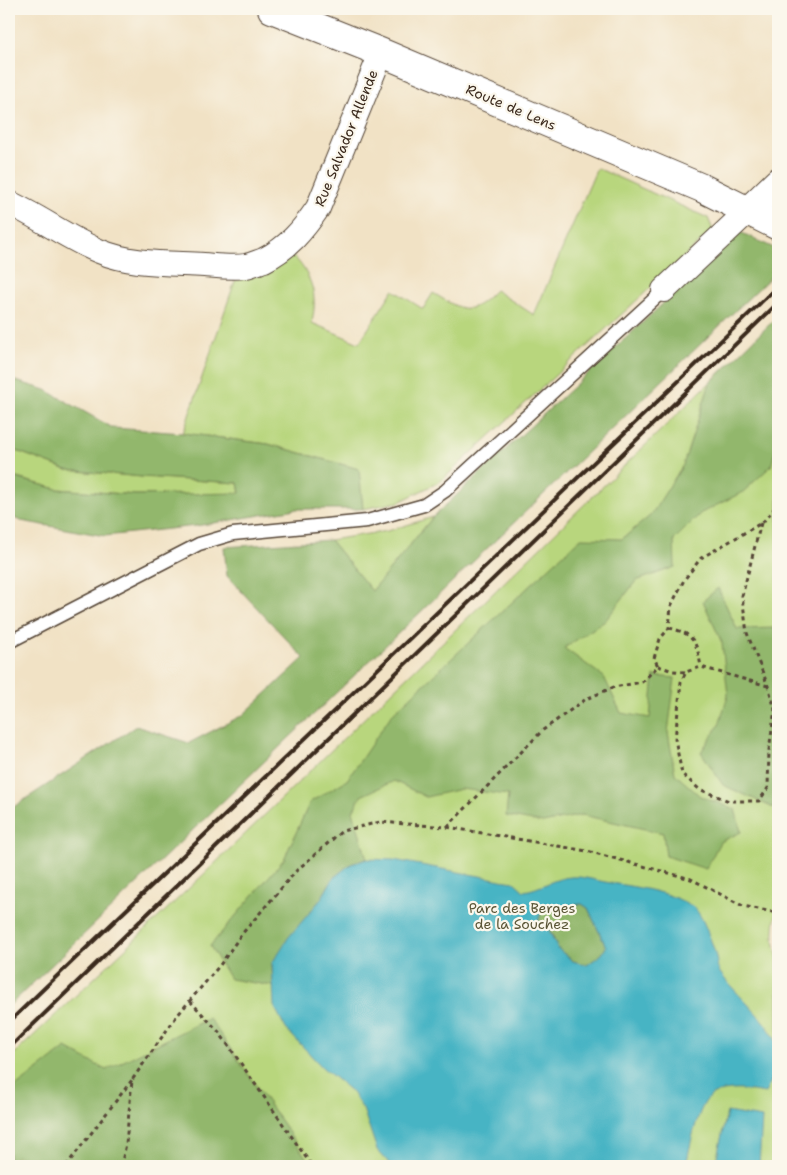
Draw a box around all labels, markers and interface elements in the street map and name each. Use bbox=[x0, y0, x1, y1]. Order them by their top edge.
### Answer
street label: Rue Salvador Allende bbox=[310, 67, 382, 209]
street label: Route de Lens bbox=[463, 80, 559, 134]
park label: Parc des Berges de la Souchez bbox=[469, 899, 575, 933]

